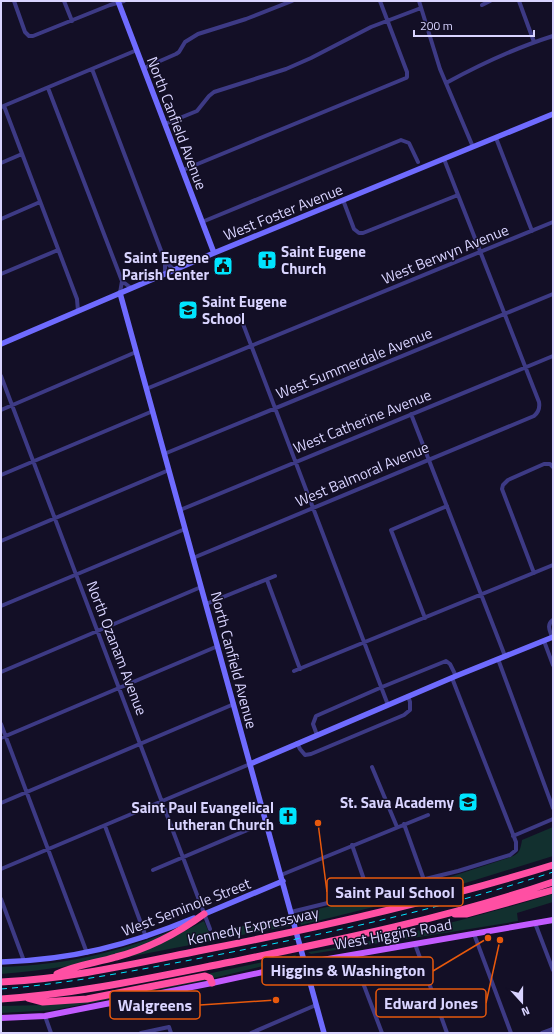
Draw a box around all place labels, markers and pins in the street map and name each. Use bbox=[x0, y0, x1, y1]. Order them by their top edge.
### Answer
place label: Saint Eugene Church bbox=[281, 240, 366, 280]
place label: Saint Eugene Parish Center bbox=[122, 246, 209, 286]
church icon: Saint Eugene Church bbox=[256, 249, 278, 271]
public building icon: Saint Eugene Parish Center bbox=[212, 255, 234, 277]
place label: Saint Eugene School bbox=[202, 290, 287, 330]
school or university icon: Saint Eugene School bbox=[177, 299, 199, 321]
place label: St. Sava Academy bbox=[340, 791, 454, 814]
school or university icon: St. Sava Academy bbox=[457, 791, 479, 813]
place label: Saint Paul Evangelical Lutheran Church bbox=[132, 796, 274, 836]
church icon: Saint Paul Evangelical Lutheran Church bbox=[277, 805, 299, 827]
callout: Saint Paul School bbox=[327, 878, 463, 906]
callout: Higgins & Washington bbox=[262, 957, 433, 985]
callout: Edward Jones bbox=[376, 989, 486, 1017]
callout: Walgreens bbox=[110, 991, 200, 1019]

